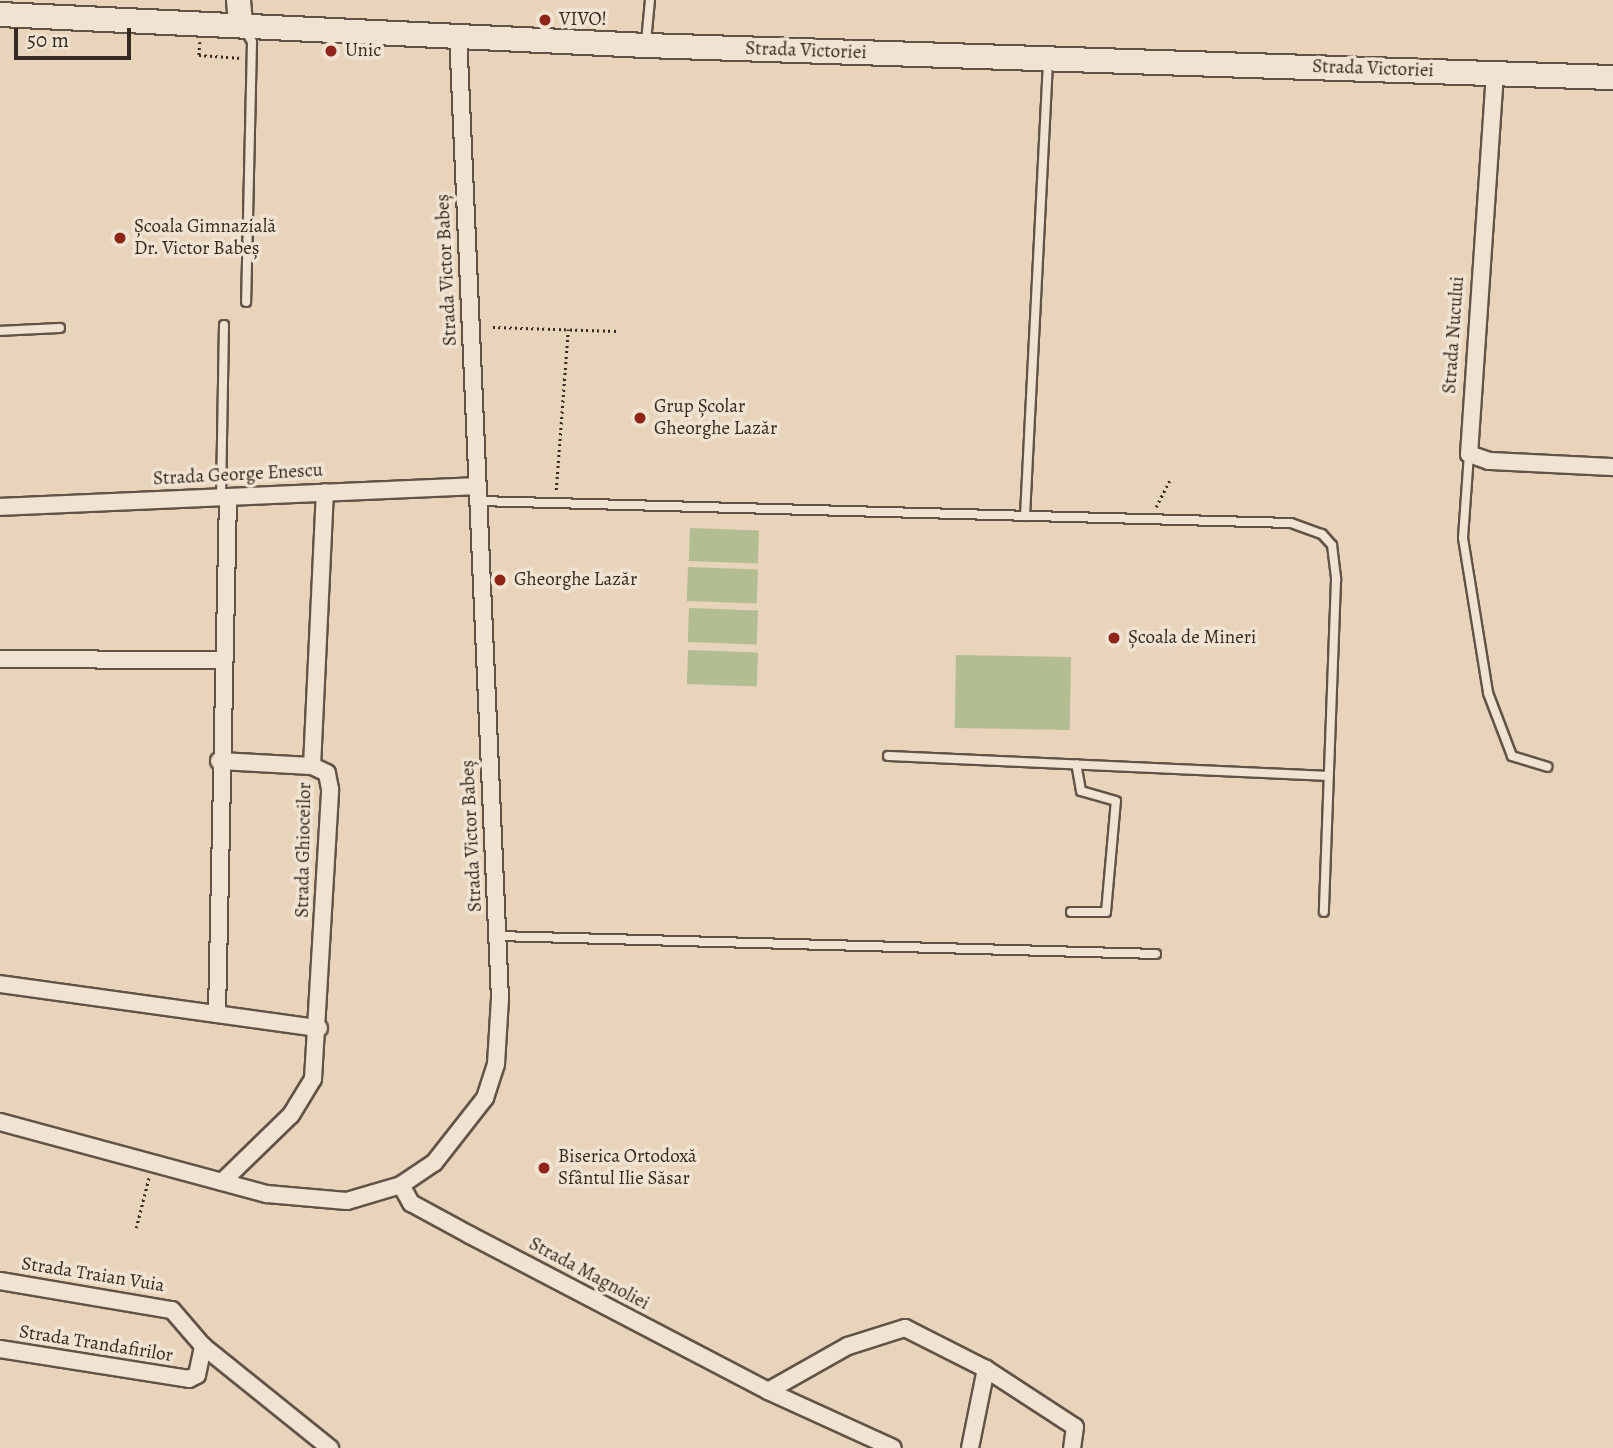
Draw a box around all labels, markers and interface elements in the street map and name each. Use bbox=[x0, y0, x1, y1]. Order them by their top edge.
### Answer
place label: VIVO! bbox=[559, 9, 607, 31]
marker: VIVO! bbox=[537, 12, 553, 28]
scale bar bbox=[18, 14, 135, 58]
text: 50 m bbox=[27, 26, 69, 54]
street label: Strada Victoriei bbox=[745, 37, 867, 65]
place label: Unic bbox=[345, 40, 381, 62]
marker: Unic bbox=[323, 43, 339, 59]
street label: Strada Victoriei bbox=[1312, 55, 1434, 83]
street label: Strada Victor Babeș bbox=[432, 193, 462, 347]
place label: Școala Gimnazială Dr. Victor Babeș bbox=[134, 216, 276, 260]
marker: Școala Gimnazială Dr. Victor Babeș bbox=[112, 230, 128, 246]
street label: Strada Nucului bbox=[1439, 276, 1469, 394]
place label: Grup Școlar Gheorghe Lazăr bbox=[654, 396, 777, 440]
marker: Grup Școlar Gheorghe Lazăr bbox=[632, 410, 648, 426]
street label: Strada George Enescu bbox=[153, 459, 323, 491]
place label: Gheorghe Lazăr bbox=[514, 569, 637, 591]
marker: Gheorghe Lazăr bbox=[492, 572, 508, 588]
place label: Școala de Mineri bbox=[1128, 627, 1256, 649]
marker: Școala de Mineri bbox=[1106, 630, 1122, 646]
street label: Strada Victor Babeș bbox=[457, 759, 487, 913]
street label: Strada Ghioceilor bbox=[291, 782, 317, 918]
place label: Biserica Ortodoxă Sfântul Ilie Săsar bbox=[558, 1146, 697, 1190]
marker: Biserica Ortodoxă Sfântul Ilie Săsar bbox=[536, 1160, 552, 1176]
street label: Strada Magnoliei bbox=[525, 1233, 653, 1315]
street label: Strada Traian Vuia bbox=[20, 1252, 166, 1298]
street label: Strada Trandafirilor bbox=[17, 1321, 175, 1367]

